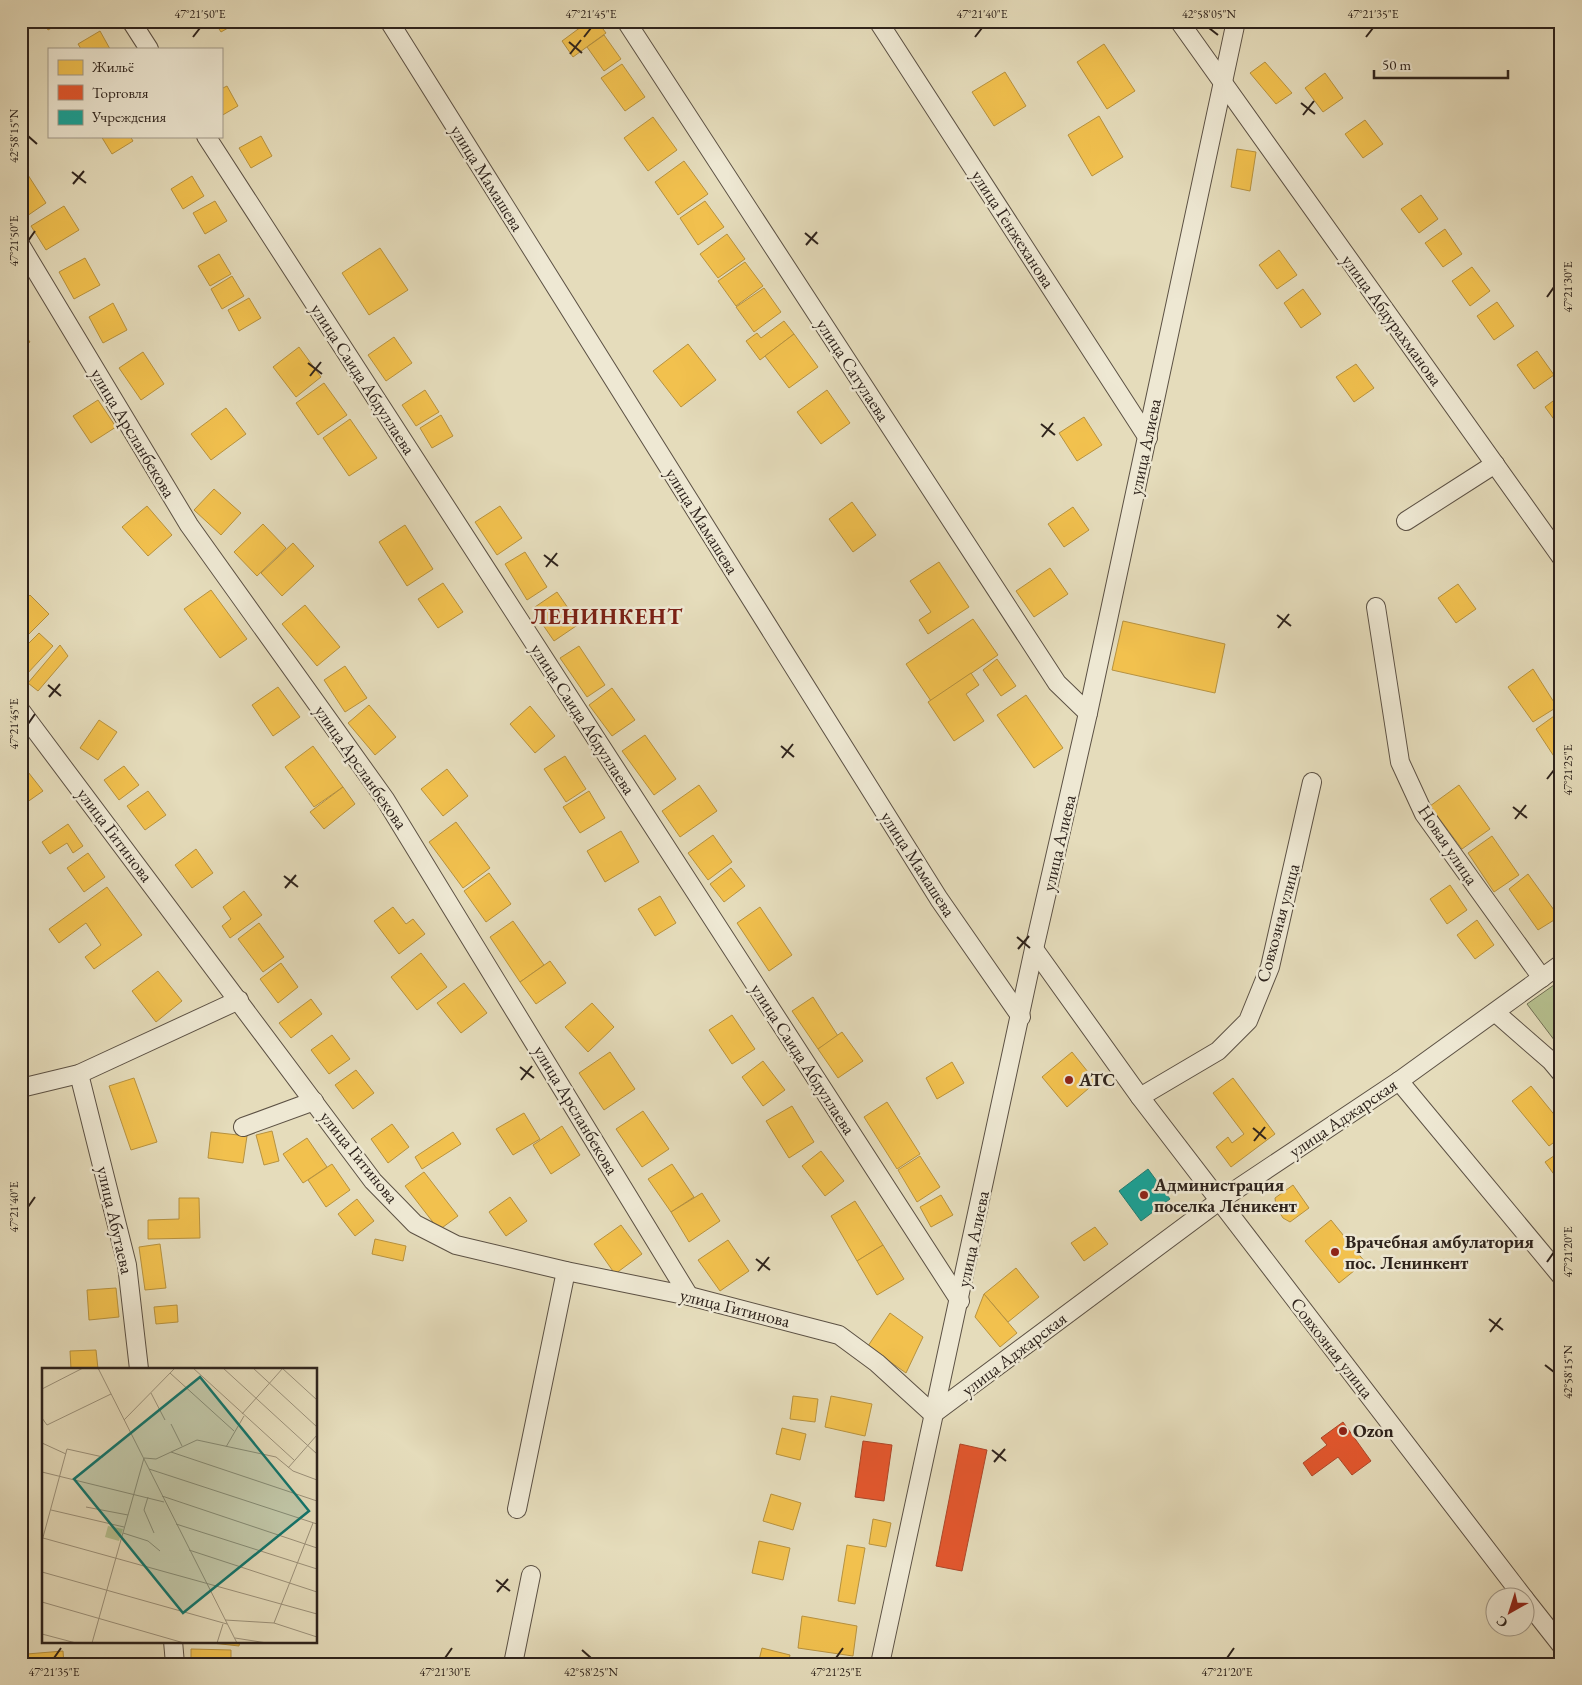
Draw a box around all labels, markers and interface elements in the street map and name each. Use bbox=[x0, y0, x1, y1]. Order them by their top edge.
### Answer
text: 47°21'50"E bbox=[174, 6, 226, 22]
text: 47°21'45"E bbox=[565, 6, 617, 22]
text: 47°21'40"E bbox=[956, 6, 1008, 22]
text: 42°58'05"N bbox=[1182, 6, 1236, 22]
text: 47°21'35"E bbox=[1347, 6, 1399, 22]
legend bbox=[48, 48, 222, 138]
scale bar bbox=[1374, 48, 1508, 80]
text: 50 m bbox=[1382, 55, 1411, 74]
text: Жильё bbox=[91, 57, 134, 76]
text: Торговля bbox=[92, 83, 149, 102]
text: Учреждения bbox=[91, 107, 167, 126]
text: 42°58'15"N bbox=[6, 109, 22, 163]
street label: улица Мамашева bbox=[446, 120, 530, 236]
street label: улица Генжеханова bbox=[967, 165, 1061, 293]
text: 47°21'50"E bbox=[6, 215, 22, 267]
street label: улица Абдурахманова bbox=[1337, 249, 1448, 391]
text: 47°21'30"E bbox=[1560, 261, 1576, 313]
street label: улица Саида Абдуллаева bbox=[306, 299, 421, 460]
street label: улица Сатулаева bbox=[812, 314, 896, 426]
street label: улица Арсланбекова bbox=[86, 364, 182, 502]
street label: улица Алиева bbox=[1123, 396, 1166, 497]
street label: улица Мамашева bbox=[661, 463, 745, 579]
district label: ЛЕНИНКЕНТ bbox=[531, 602, 683, 631]
street label: улица Саида Абдуллаева bbox=[526, 639, 641, 800]
text: 47°21'45"E bbox=[6, 698, 22, 750]
street label: улица Арсланбекова bbox=[310, 700, 413, 834]
text: 47°21'25"E bbox=[1560, 744, 1576, 796]
street label: улица Гитинова bbox=[72, 783, 159, 887]
street label: улица Алиева bbox=[1036, 792, 1081, 893]
street label: Новая улица bbox=[1413, 800, 1484, 890]
street label: улица Мамашева bbox=[876, 807, 962, 922]
street label: Совхозная улица bbox=[1251, 860, 1305, 985]
street label: улица Саида Абдуллаева bbox=[746, 979, 861, 1140]
street label: улица Арсланбекова bbox=[529, 1041, 625, 1179]
place label: АТС bbox=[1078, 1068, 1115, 1091]
street label: улица Аджарская bbox=[1284, 1073, 1401, 1162]
marker: АТС bbox=[1063, 1074, 1075, 1086]
street label: улица Гитинова bbox=[315, 1106, 404, 1208]
street label: улица Абутаева bbox=[92, 1164, 139, 1277]
place label: Администрация поселка Леникент bbox=[1153, 1173, 1297, 1217]
text: 47°21'40"E bbox=[6, 1181, 22, 1233]
street label: улица Алиева bbox=[951, 1188, 994, 1289]
marker: Администрация поселка Леникент bbox=[1138, 1189, 1150, 1201]
text: 47°21'20"E bbox=[1560, 1226, 1576, 1278]
place label: Врачебная амбулатория пос. Ленинкент bbox=[1345, 1230, 1534, 1274]
marker: Врачебная амбулатория пос. Ленинкент bbox=[1329, 1246, 1341, 1258]
street label: улица Гитинова bbox=[678, 1283, 793, 1332]
street label: Совхозная улица bbox=[1286, 1293, 1380, 1404]
street label: улица Аджарская bbox=[957, 1307, 1071, 1401]
text: 42°58'15"N bbox=[1560, 1345, 1576, 1399]
inset map bbox=[42, 1368, 318, 1642]
place label: Ozon bbox=[1353, 1419, 1394, 1442]
marker: Ozon bbox=[1337, 1425, 1349, 1437]
north arrow bbox=[1484, 1588, 1534, 1638]
text: С bbox=[1492, 1612, 1511, 1632]
text: 47°21'35"E bbox=[28, 1664, 80, 1680]
text: 47°21'30"E bbox=[419, 1664, 471, 1680]
text: 42°58'25"N bbox=[564, 1664, 618, 1680]
text: 47°21'25"E bbox=[810, 1664, 862, 1680]
text: 47°21'20"E bbox=[1201, 1664, 1253, 1680]

